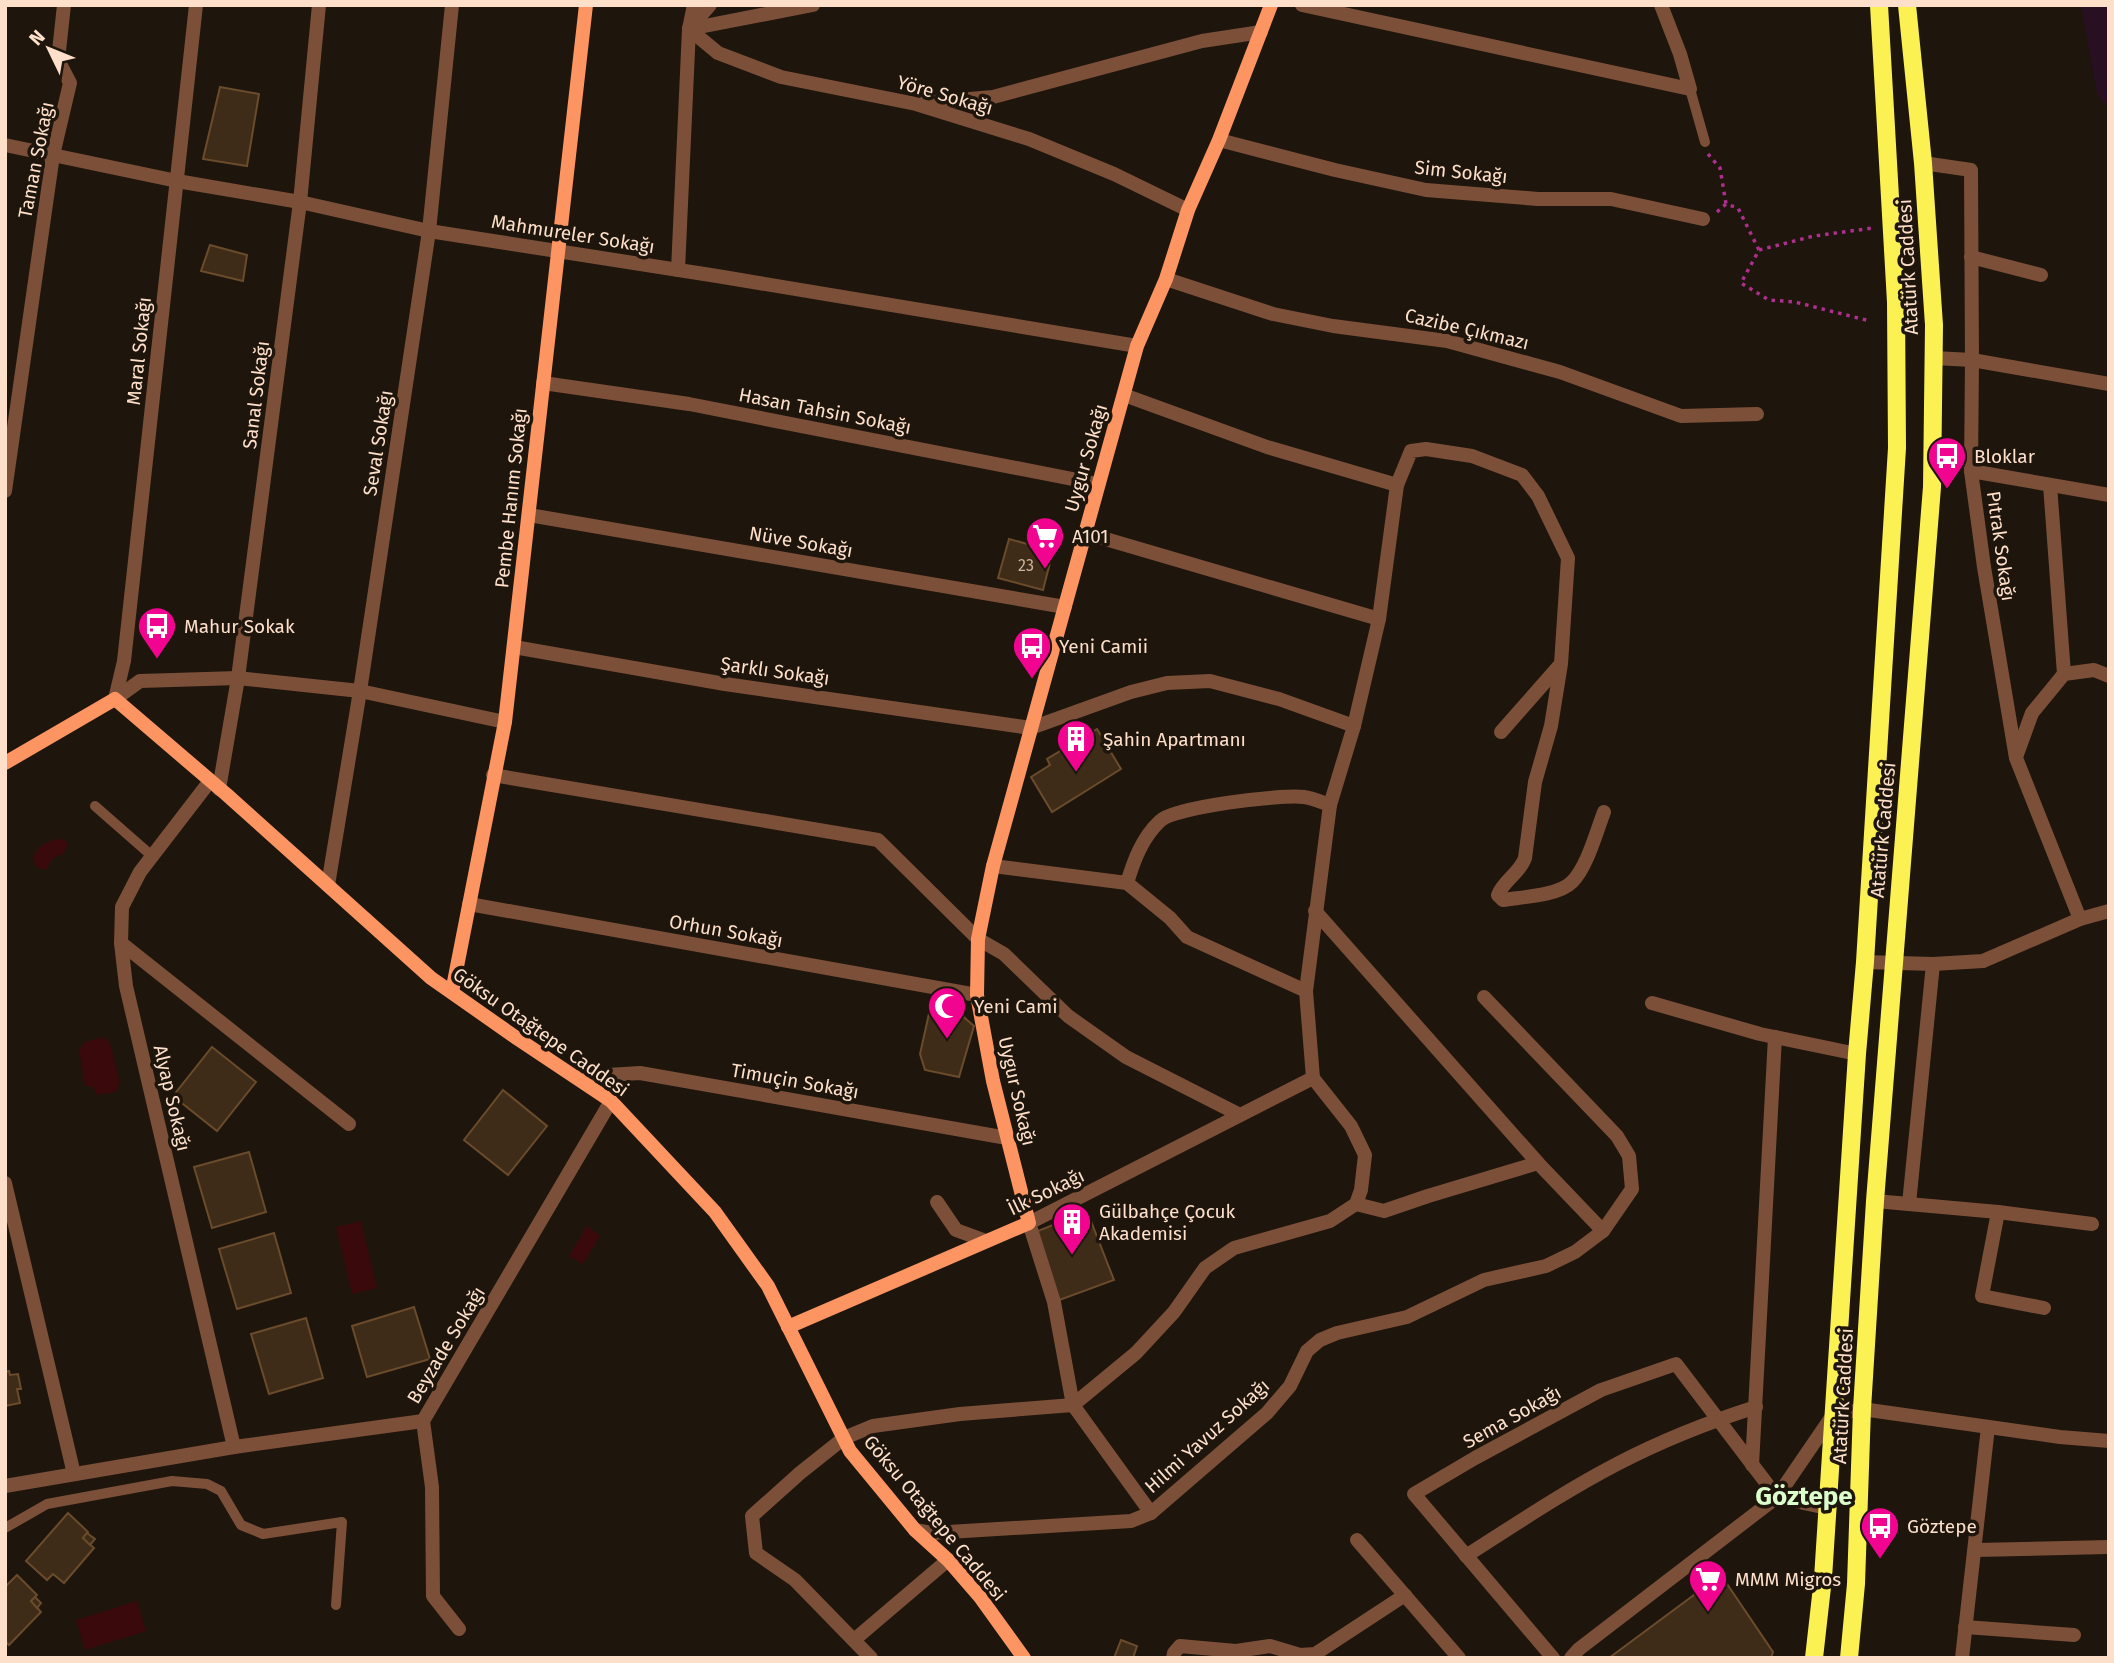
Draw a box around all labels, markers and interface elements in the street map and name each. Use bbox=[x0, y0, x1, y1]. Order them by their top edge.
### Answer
north arrow bbox=[14, 14, 84, 84]
text: N bbox=[24, 25, 50, 50]
street label: Yöre Sokağı bbox=[894, 70, 996, 120]
street label: Taman Sokağı bbox=[13, 100, 59, 220]
street label: Sim Sokağı bbox=[1413, 156, 1509, 188]
street label: Atatürk Caddesi bbox=[1893, 198, 1923, 336]
street label: Mahmureler Sokağı bbox=[490, 210, 656, 258]
street label: Maral Sokağı bbox=[122, 296, 156, 406]
street label: Cazibe Çıkmazı bbox=[1403, 304, 1531, 354]
street label: Sanal Sokağı bbox=[238, 340, 274, 450]
street label: Hasan Tahsin Sokağı bbox=[737, 383, 913, 439]
street label: Seval Sokağı bbox=[358, 388, 398, 498]
street label: Uygur Sokağı bbox=[1060, 401, 1112, 515]
street label: Pembe Hanım Sokağı bbox=[490, 407, 532, 589]
bus stop icon: Bloklar bbox=[1926, 435, 1968, 490]
place label: Bloklar bbox=[1974, 445, 2036, 468]
street label: Pıtrak Sokağı bbox=[1982, 489, 2020, 603]
supermarket icon: A101 bbox=[1024, 515, 1066, 570]
street label: Nüve Sokağı bbox=[747, 522, 855, 562]
place label: A101 bbox=[1072, 525, 1109, 548]
house number: 23 bbox=[1018, 556, 1034, 575]
bus stop icon: Mahur Sokak bbox=[136, 605, 178, 660]
place label: Mahur Sokak bbox=[184, 615, 295, 638]
bus stop icon: Yeni Camii bbox=[1011, 625, 1053, 680]
place label: Yeni Camii bbox=[1059, 635, 1148, 658]
street label: Şarklı Sokağı bbox=[719, 652, 831, 690]
building icon: Şahin Apartmanı bbox=[1055, 718, 1097, 773]
place label: Şahin Apartmanı bbox=[1103, 728, 1246, 751]
street label: Atatürk Caddesi bbox=[1866, 761, 1900, 899]
street label: Orhun Sokağı bbox=[667, 910, 785, 952]
street label: Göksu Otağtepe Caddesi bbox=[449, 963, 633, 1101]
mosque icon: Yeni Cami bbox=[926, 985, 968, 1040]
place label: Yeni Cami bbox=[974, 995, 1058, 1018]
street label: Uygur Sokağı bbox=[993, 1034, 1041, 1148]
street label: Alyap Sokağı bbox=[149, 1043, 195, 1153]
street label: Timuçin Sokağı bbox=[729, 1058, 861, 1104]
street label: İlk Sokağı bbox=[1004, 1164, 1088, 1220]
place label: Gülbahçe Çocuk Akademisi bbox=[1099, 1200, 1236, 1245]
building icon: Gülbahçe Çocuk Akademisi bbox=[1051, 1201, 1093, 1256]
street label: Beyzade Sokağı bbox=[402, 1282, 490, 1408]
street label: Atatürk Caddesi bbox=[1828, 1327, 1858, 1465]
street label: Hilmi Yavuz Sokağı bbox=[1140, 1374, 1274, 1498]
street label: Sema Sokağı bbox=[1459, 1381, 1565, 1453]
street label: Göksu Otağtepe Caddesi bbox=[859, 1430, 1011, 1606]
district label: Göztepe bbox=[1755, 1481, 1853, 1512]
bus stop icon: Göztepe bbox=[1859, 1505, 1901, 1560]
place label: Göztepe bbox=[1907, 1515, 1977, 1538]
supermarket icon: MMM Migros bbox=[1687, 1558, 1729, 1613]
place label: MMM Migros bbox=[1735, 1568, 1841, 1591]

